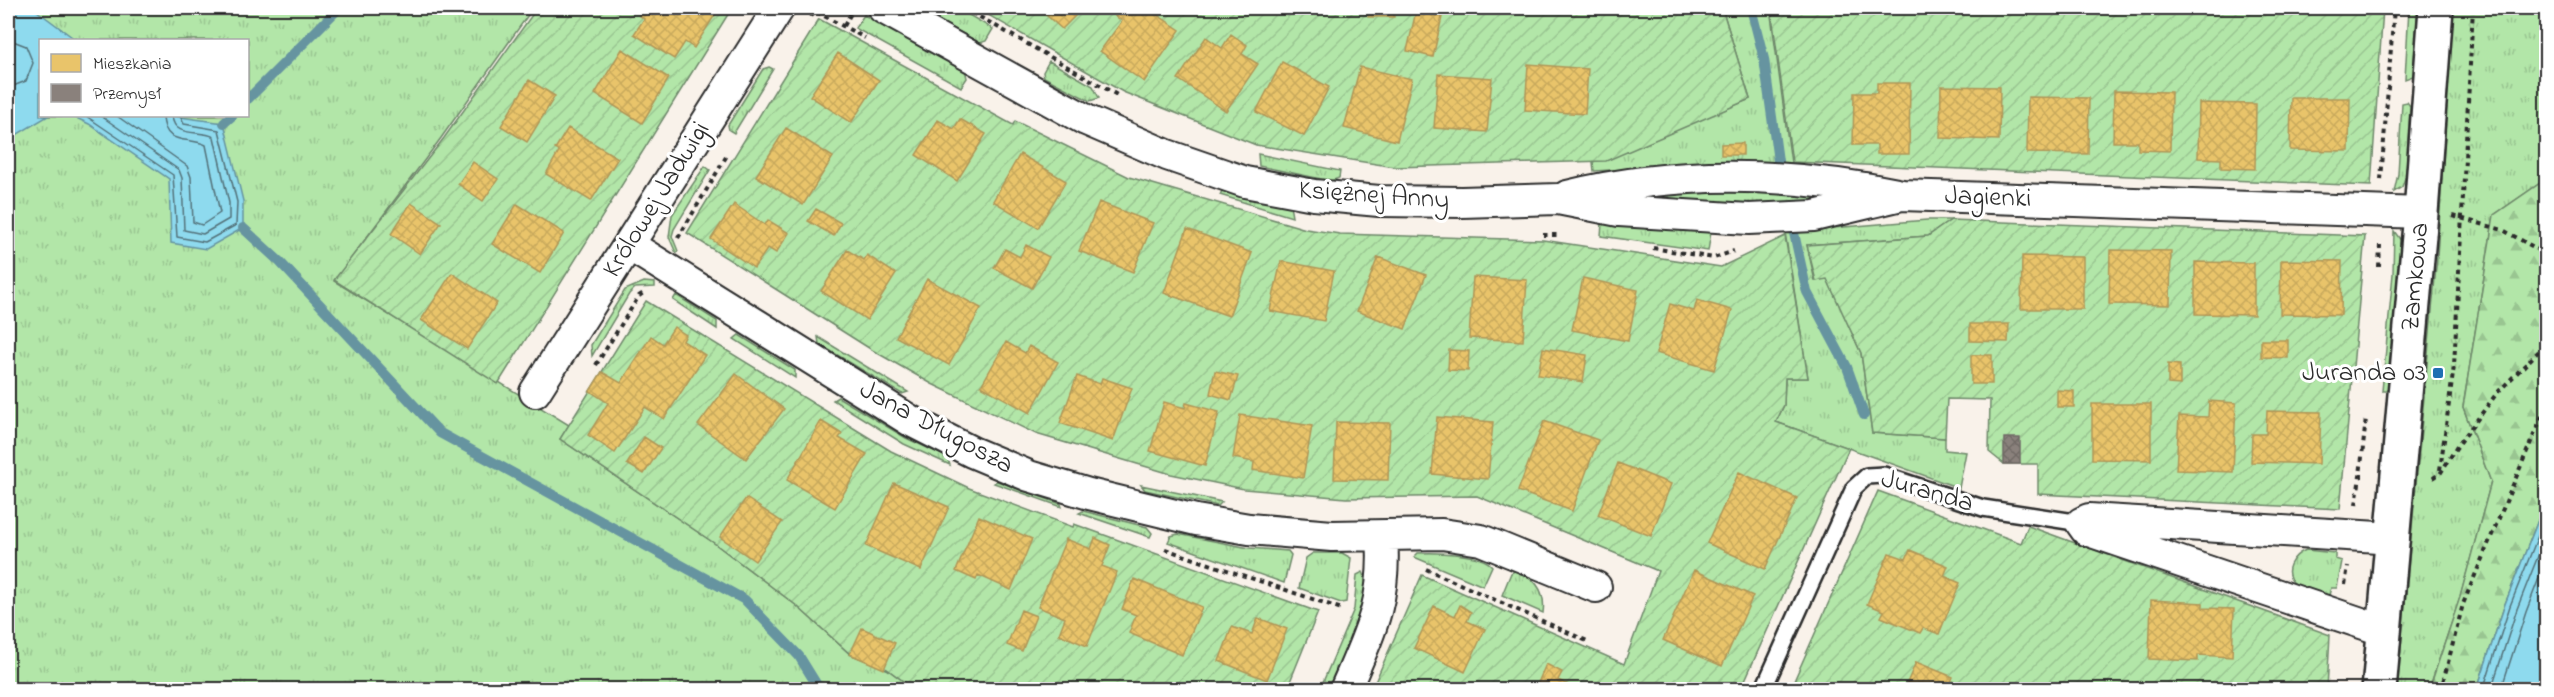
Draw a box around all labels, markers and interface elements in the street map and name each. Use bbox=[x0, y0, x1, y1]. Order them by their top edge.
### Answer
legend bbox=[39, 39, 249, 117]
text: Mieszkania bbox=[93, 52, 171, 78]
text: Przemysł bbox=[93, 82, 162, 108]
street label: Królowej Jadwigi bbox=[593, 114, 721, 286]
street label: Księżnej Anny bbox=[1297, 171, 1451, 221]
street label: Jagienki bbox=[1944, 177, 2032, 219]
street label: Zamkowa bbox=[2392, 221, 2440, 333]
place label: Juranda 03 bbox=[2302, 354, 2426, 393]
marker: Juranda 03 bbox=[2431, 366, 2445, 380]
street label: Jana Długosza bbox=[852, 371, 1020, 485]
street label: Juranda bbox=[1876, 460, 1978, 524]

